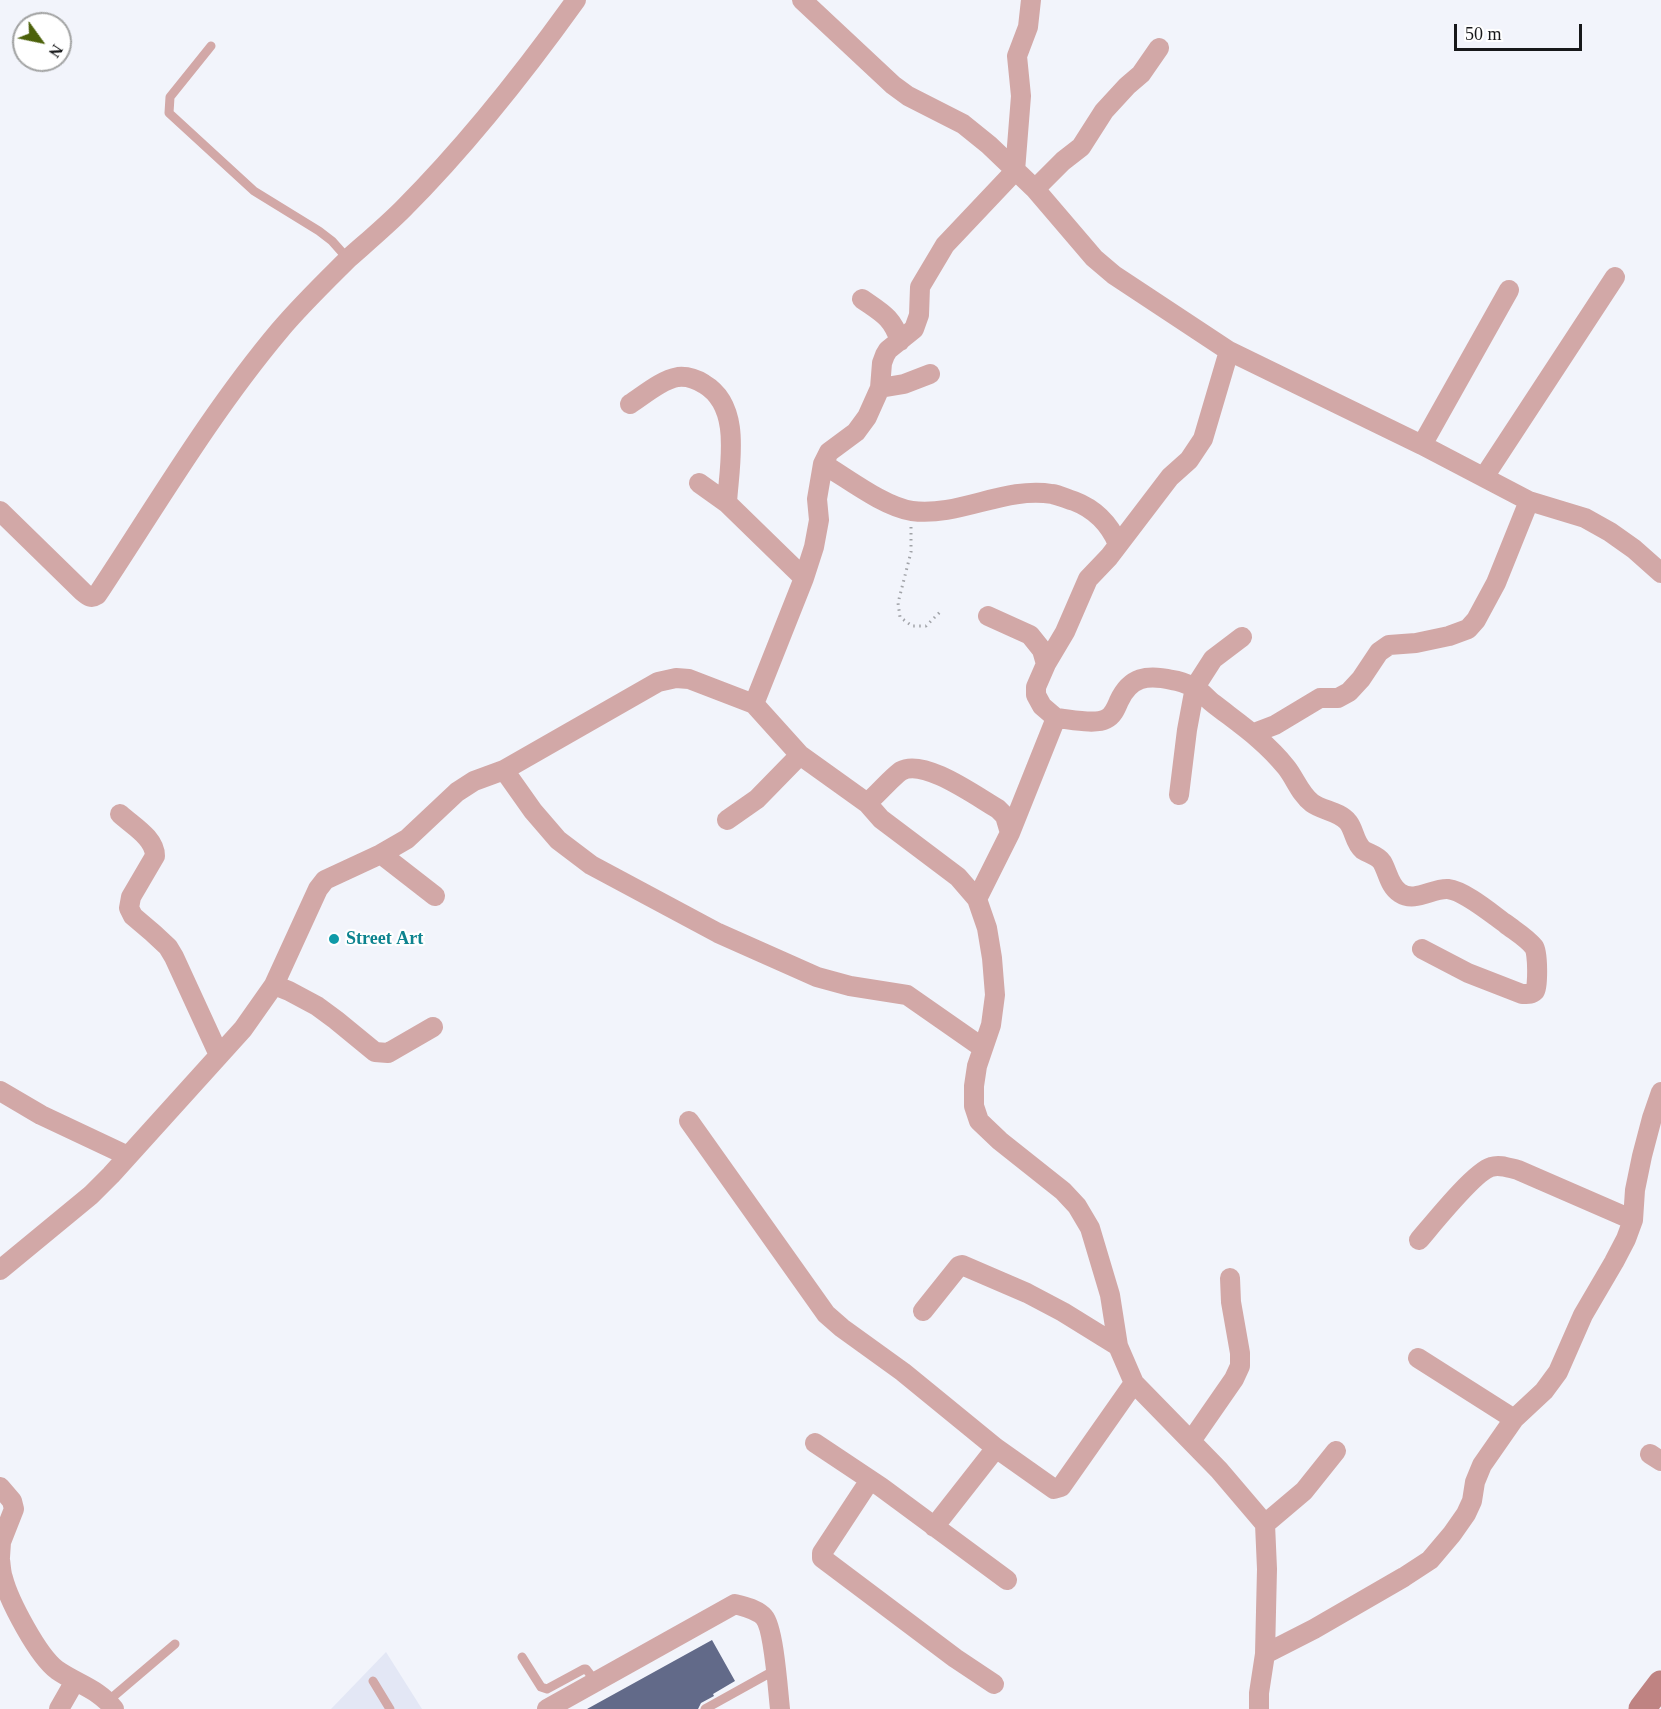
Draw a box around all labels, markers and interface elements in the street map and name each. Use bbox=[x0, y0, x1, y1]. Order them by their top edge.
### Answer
north arrow bbox=[12, 12, 72, 72]
scale bar bbox=[1457, 12, 1584, 50]
text: 50 m bbox=[1465, 24, 1502, 44]
text: N bbox=[46, 42, 66, 60]
place label: Street Art bbox=[346, 928, 423, 950]
marker: Street Art bbox=[327, 932, 341, 946]

